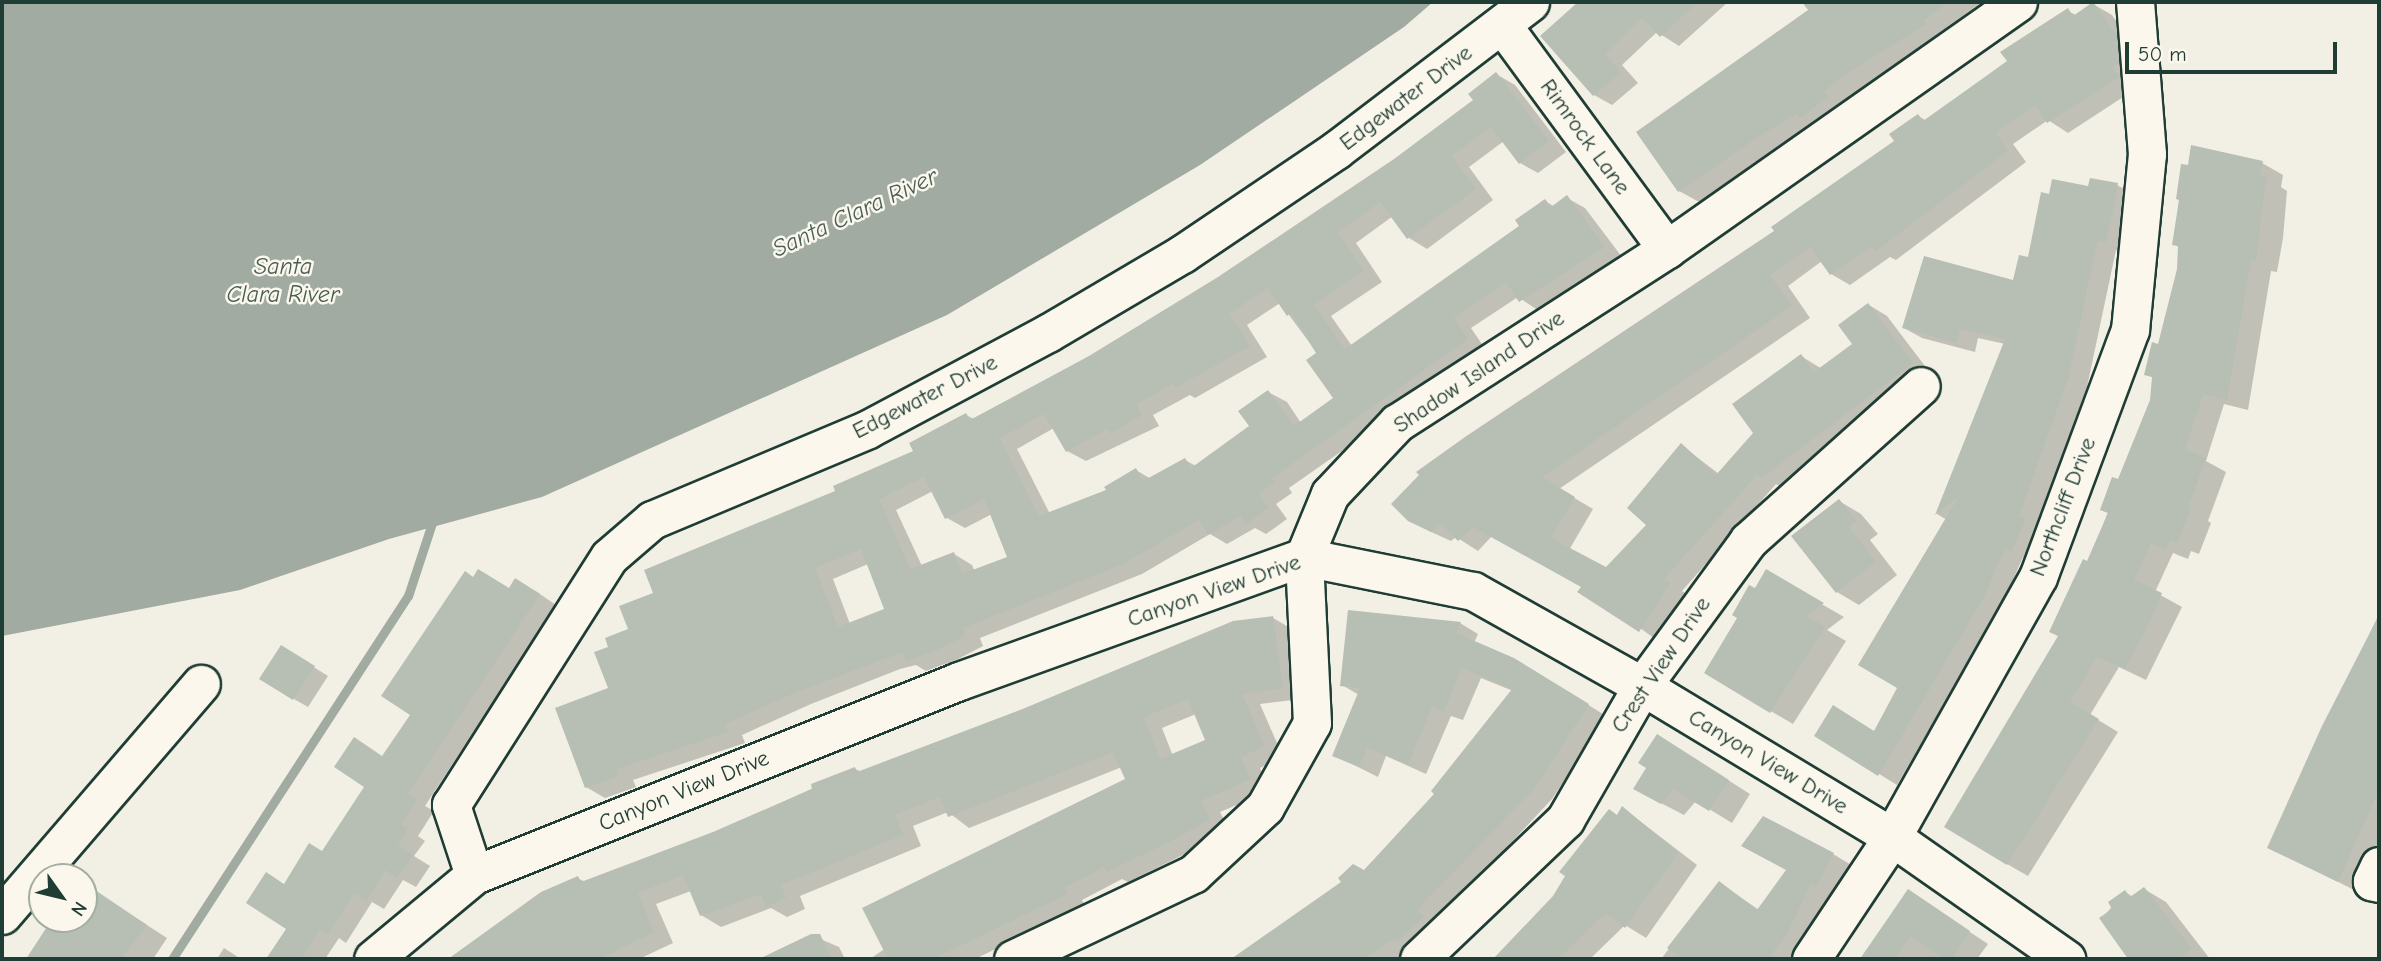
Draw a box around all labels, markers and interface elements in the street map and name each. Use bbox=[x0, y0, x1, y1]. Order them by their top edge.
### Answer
scale bar bbox=[2129, 28, 2341, 72]
street label: Edgewater Drive bbox=[1334, 39, 1478, 157]
text: 50 m bbox=[2138, 42, 2187, 66]
street label: Rimrock Lane bbox=[1534, 74, 1636, 200]
water label: Santa Clara River bbox=[768, 162, 942, 264]
water label: Santa Clara River bbox=[227, 253, 339, 309]
street label: Shadow Island Drive bbox=[1388, 305, 1570, 439]
street label: Edgewater Drive bbox=[848, 349, 1002, 445]
street label: Northcliff Drive bbox=[2024, 434, 2102, 580]
street label: Canyon View Drive bbox=[1124, 548, 1304, 634]
street label: Crest View Drive bbox=[1605, 592, 1717, 738]
street label: Canyon View Drive bbox=[1683, 704, 1853, 820]
street label: Canyon View Drive bbox=[595, 744, 773, 838]
north arrow bbox=[28, 863, 98, 933]
text: N bbox=[66, 897, 91, 920]

